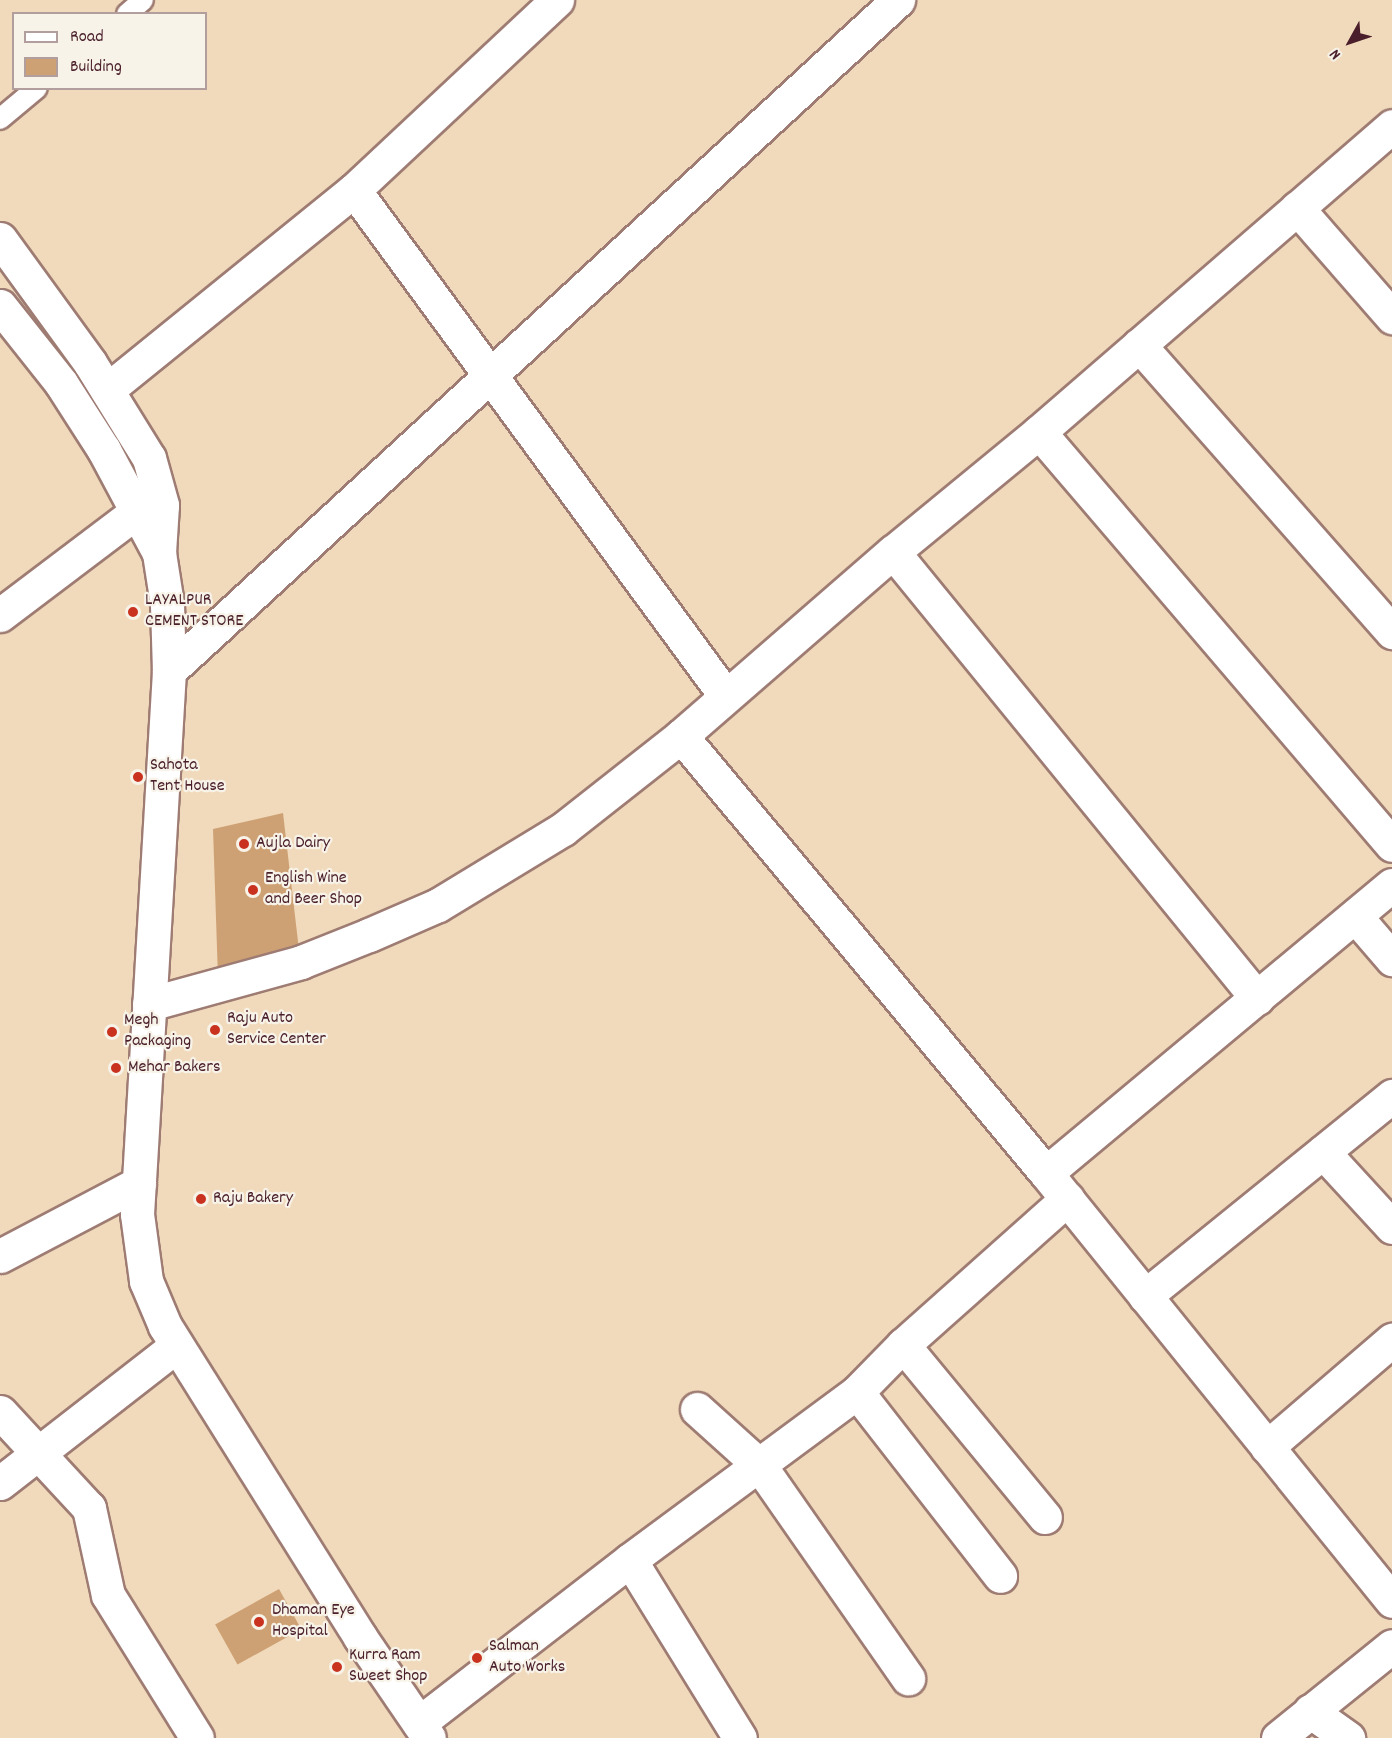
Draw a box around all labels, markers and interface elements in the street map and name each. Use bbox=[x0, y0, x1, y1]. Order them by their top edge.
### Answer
legend bbox=[12, 12, 207, 90]
north arrow bbox=[1320, 12, 1380, 72]
text: Road bbox=[70, 25, 104, 50]
text: N bbox=[1324, 43, 1347, 64]
text: Building bbox=[70, 55, 122, 80]
place label: LAYALPUR CEMENT STORE bbox=[145, 591, 243, 634]
marker: LAYALPUR CEMENT STORE bbox=[126, 605, 140, 619]
place label: Sahota Tent House bbox=[150, 756, 225, 798]
marker: Sahota Tent House bbox=[131, 770, 145, 784]
place label: Aujla Dairy bbox=[256, 833, 330, 855]
marker: Aujla Dairy bbox=[237, 837, 251, 851]
place label: English Wine and Beer Shop bbox=[265, 869, 362, 912]
marker: English Wine and Beer Shop bbox=[246, 883, 260, 897]
place label: Raju Auto Service Center bbox=[227, 1009, 326, 1052]
place label: Megh Packaging bbox=[124, 1011, 191, 1054]
marker: Raju Auto Service Center bbox=[208, 1023, 222, 1037]
marker: Megh Packaging bbox=[105, 1025, 119, 1039]
place label: Mehar Bakers bbox=[128, 1057, 220, 1079]
marker: Mehar Bakers bbox=[109, 1061, 123, 1075]
place label: Raju Bakery bbox=[213, 1188, 293, 1210]
marker: Raju Bakery bbox=[194, 1192, 208, 1206]
place label: Dhaman Eye Hospital bbox=[272, 1601, 355, 1644]
marker: Dhaman Eye Hospital bbox=[250, 1613, 268, 1631]
place label: Salman Auto Works bbox=[489, 1637, 565, 1680]
place label: Kurra Ram Sweet Shop bbox=[349, 1646, 428, 1688]
marker: Salman Auto Works bbox=[470, 1651, 484, 1665]
marker: Kurra Ram Sweet Shop bbox=[330, 1660, 344, 1674]

